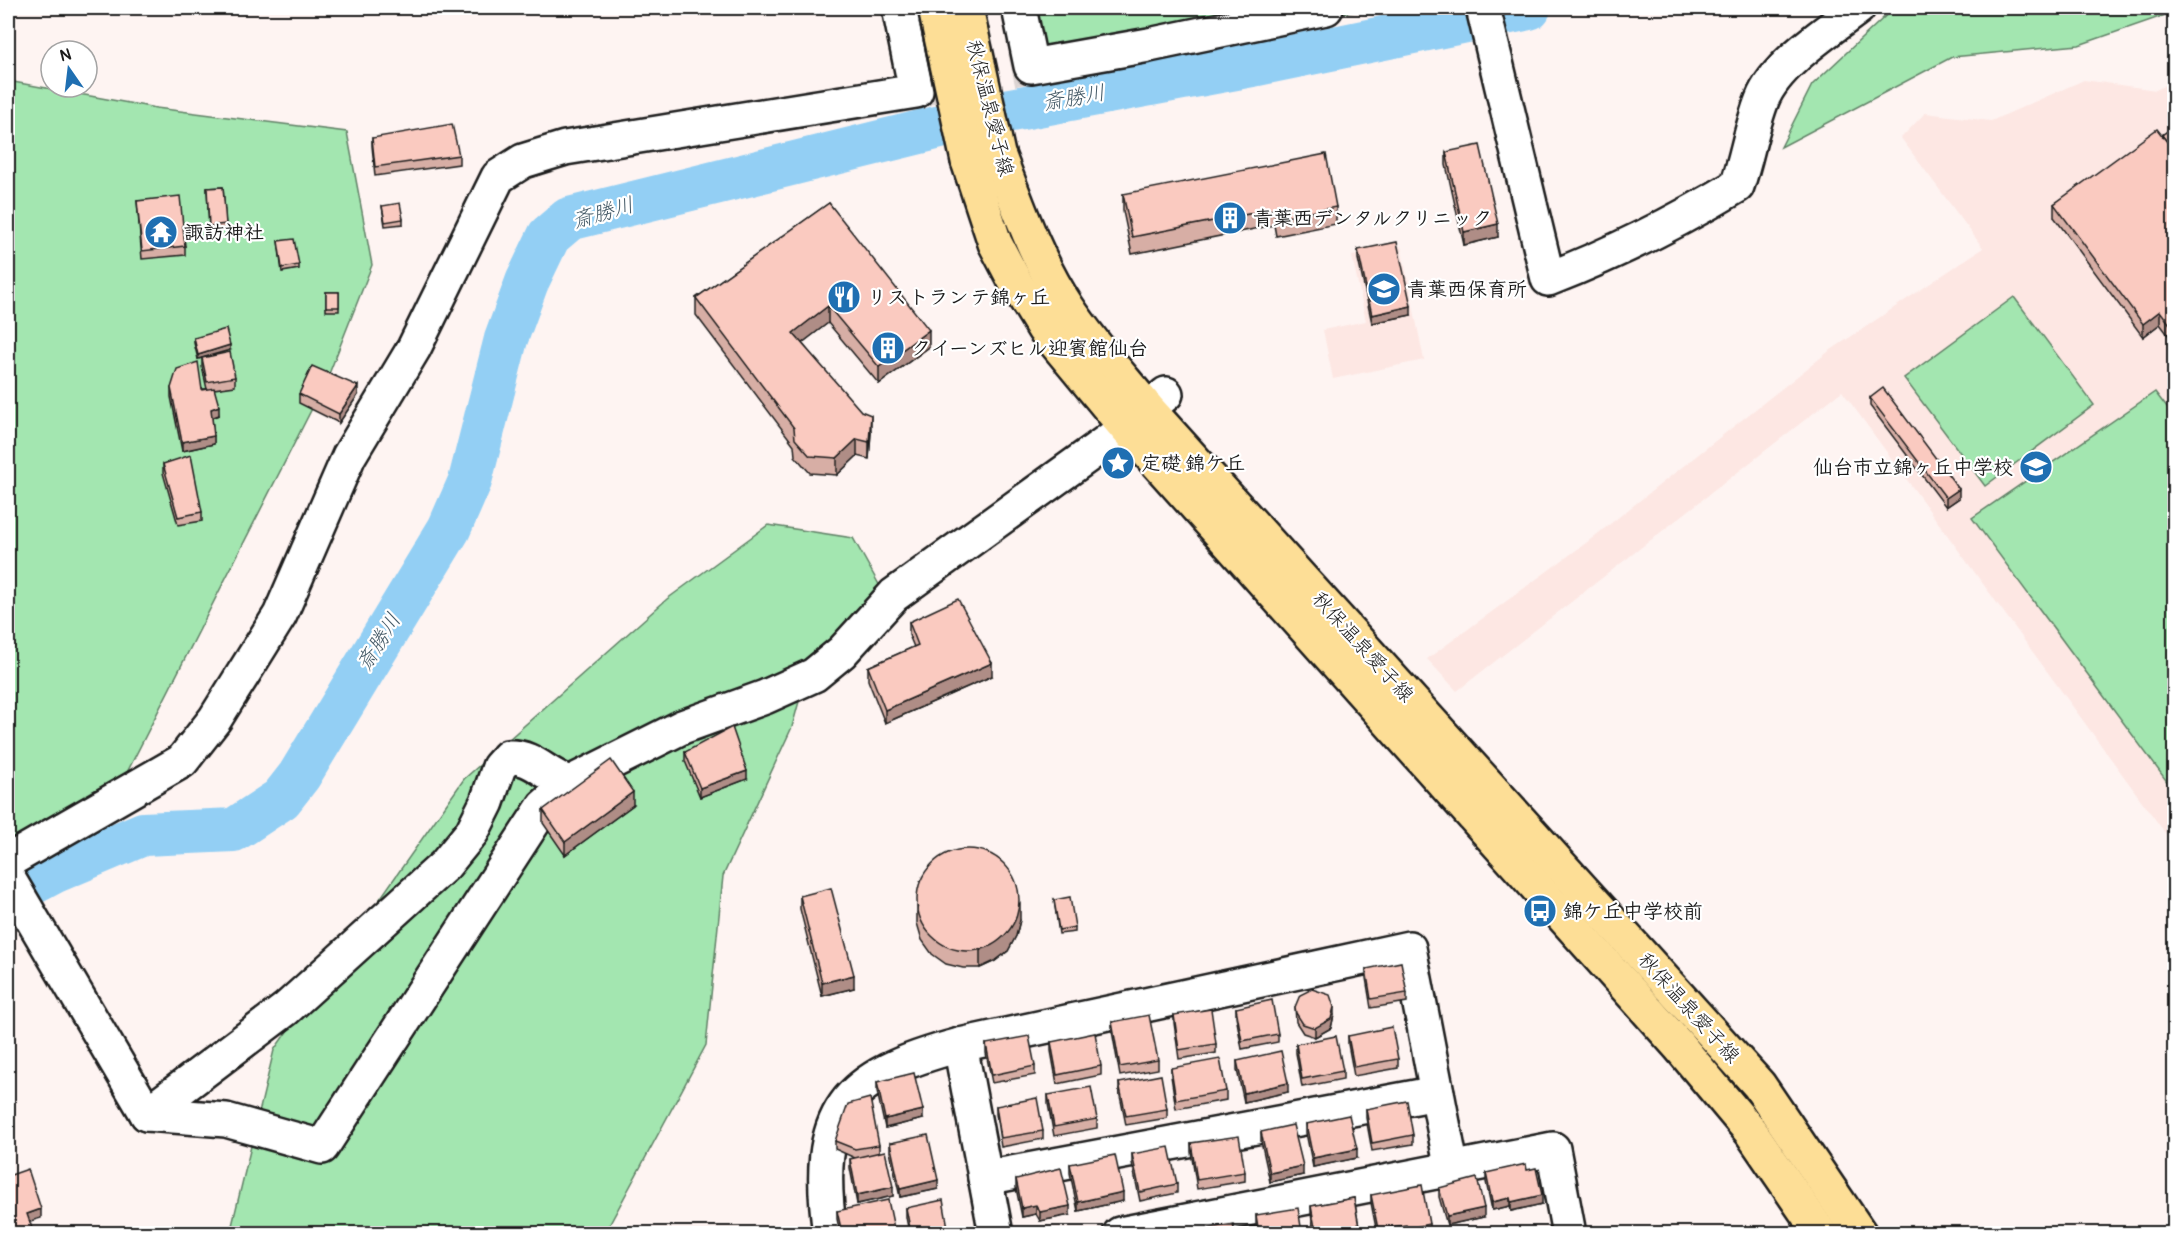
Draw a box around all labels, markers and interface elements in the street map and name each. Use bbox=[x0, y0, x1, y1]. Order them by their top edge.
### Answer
street label: 秋保温泉愛子線 bbox=[961, 37, 1019, 179]
north arrow bbox=[39, 39, 99, 99]
text: N bbox=[58, 44, 73, 66]
water label: 斎勝川 bbox=[1041, 79, 1107, 117]
water label: 斎勝川 bbox=[569, 191, 637, 235]
building icon: 青葉西デンタルクリニック bbox=[1212, 200, 1248, 236]
place label: 青葉西デンタルクリニック bbox=[1253, 206, 1492, 231]
temple icon: 諏訪神社 bbox=[143, 214, 179, 250]
place label: 諏訪神社 bbox=[184, 220, 264, 245]
school or university icon: 青葉西保育所 bbox=[1366, 271, 1402, 307]
place label: 青葉西保育所 bbox=[1407, 277, 1527, 302]
restaurant icon: リストランテ錦ヶ丘 bbox=[826, 279, 862, 315]
place label: リストランテ錦ヶ丘 bbox=[867, 285, 1050, 310]
building icon: クイーンズヒル迎賓館仙台 bbox=[870, 330, 906, 366]
place label: クイーンズヒル迎賓館仙台 bbox=[911, 336, 1148, 361]
place icon: 定礎 錦ケ丘 bbox=[1100, 445, 1136, 481]
school or university icon: 仙台市立錦ヶ丘中学校 bbox=[2018, 449, 2054, 485]
place label: 定礎 錦ケ丘 bbox=[1141, 451, 1245, 476]
place label: 仙台市立錦ヶ丘中学校 bbox=[1813, 455, 2013, 480]
street label: 秋保温泉愛子線 bbox=[1307, 587, 1419, 707]
water label: 斎勝川 bbox=[351, 608, 407, 676]
bus stop icon: 錦ケ丘中学校前 bbox=[1522, 893, 1558, 929]
place label: 錦ケ丘中学校前 bbox=[1563, 899, 1703, 924]
street label: 秋保温泉愛子線 bbox=[1633, 948, 1745, 1068]

